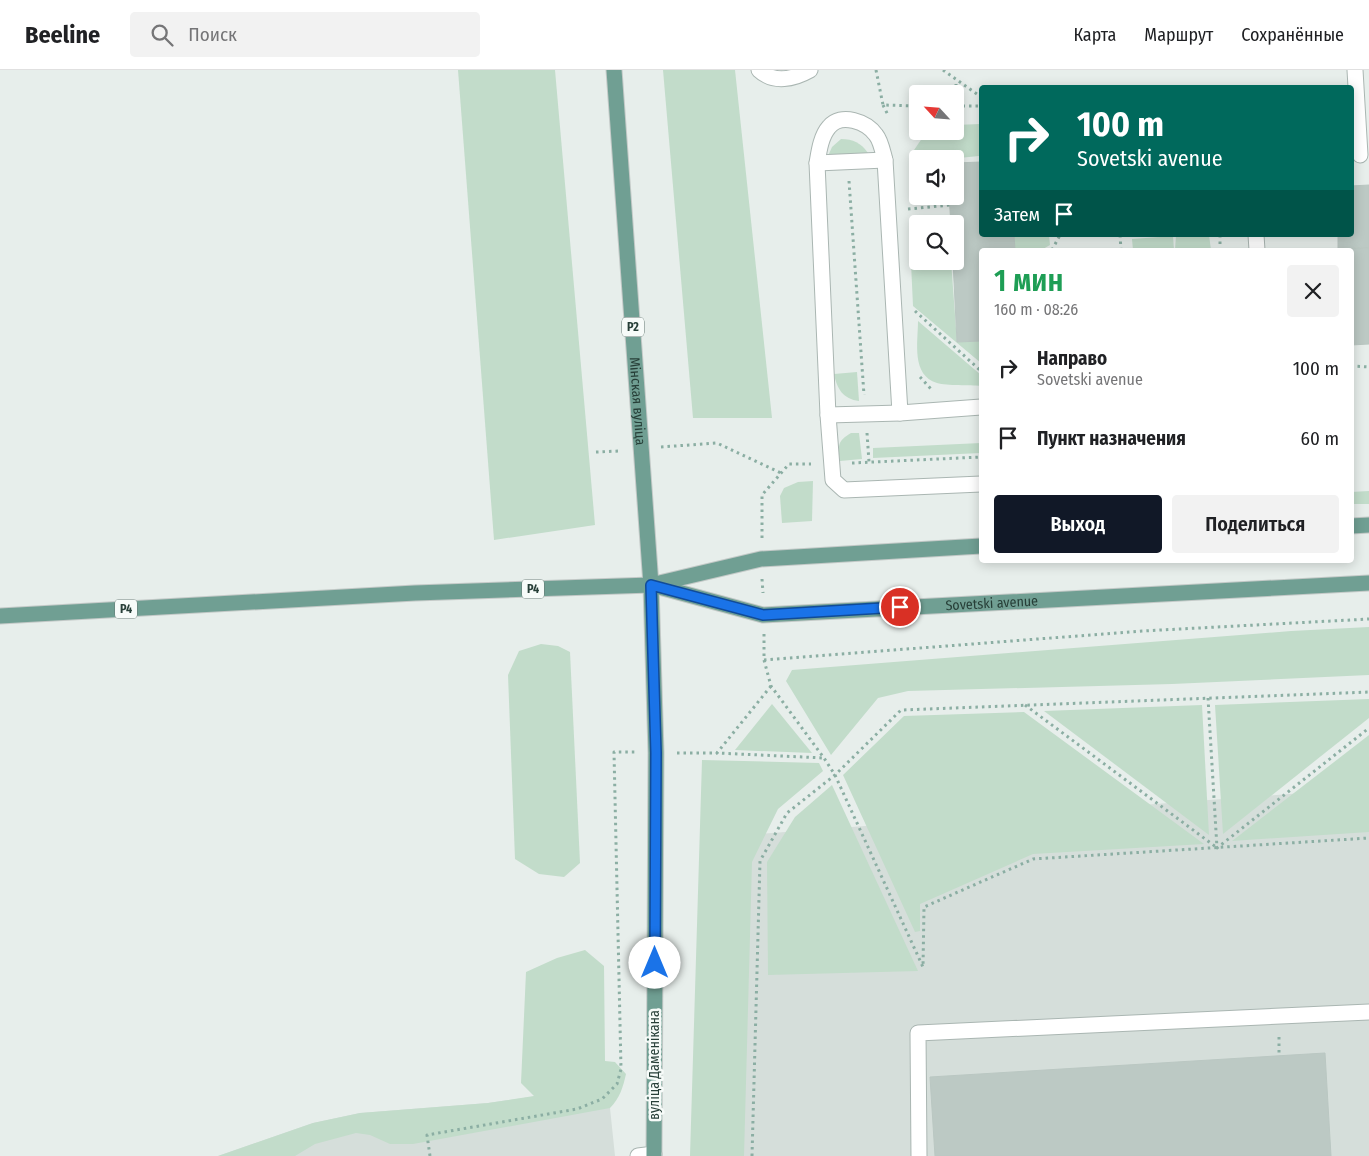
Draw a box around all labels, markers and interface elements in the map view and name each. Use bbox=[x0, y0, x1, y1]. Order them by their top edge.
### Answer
search box bbox=[130, 12, 480, 57]
text: Beeline bbox=[25, 21, 100, 49]
icon: search bbox=[148, 21, 176, 49]
text: Поиск bbox=[188, 23, 237, 46]
text: Карта bbox=[1073, 24, 1116, 46]
text: Маршрут bbox=[1144, 24, 1213, 46]
text: Сохранённые bbox=[1241, 24, 1344, 46]
north arrow bbox=[909, 85, 964, 140]
map controls bbox=[909, 85, 964, 270]
text: 100 m bbox=[1077, 103, 1164, 145]
icon: right bbox=[994, 105, 1059, 170]
text: Sovetski avenue bbox=[1077, 145, 1223, 172]
button: sound bbox=[909, 150, 964, 205]
icon: arrive bbox=[1050, 200, 1078, 228]
text: Затем bbox=[994, 203, 1040, 226]
button: search bbox=[909, 215, 964, 270]
text: 1 мин bbox=[994, 263, 1063, 299]
button: close bbox=[1287, 265, 1339, 317]
text: 160 m · 08:26 bbox=[994, 300, 1078, 319]
road number: Р2 bbox=[622, 318, 644, 336]
text: Направо bbox=[1037, 347, 1107, 370]
icon: right bbox=[994, 354, 1022, 382]
street label: Мінская вуліца bbox=[626, 356, 649, 446]
text: 100 m bbox=[1293, 357, 1339, 380]
text: Sovetski avenue bbox=[1037, 370, 1143, 389]
icon: arrive bbox=[994, 424, 1022, 452]
text: Пункт назначения bbox=[1037, 427, 1186, 450]
text: 60 m bbox=[1301, 427, 1339, 450]
button: Выход bbox=[994, 495, 1162, 553]
button: Поделиться bbox=[1172, 495, 1339, 553]
road number: Р4 bbox=[522, 579, 544, 598]
pin bbox=[879, 586, 921, 628]
street label: Sovetski avenue bbox=[945, 592, 1039, 614]
icon: arrive bbox=[886, 593, 914, 621]
road number: Р4 bbox=[115, 600, 137, 618]
position arrow bbox=[628, 936, 680, 988]
street label: вуліца Даменікана bbox=[646, 1010, 663, 1120]

